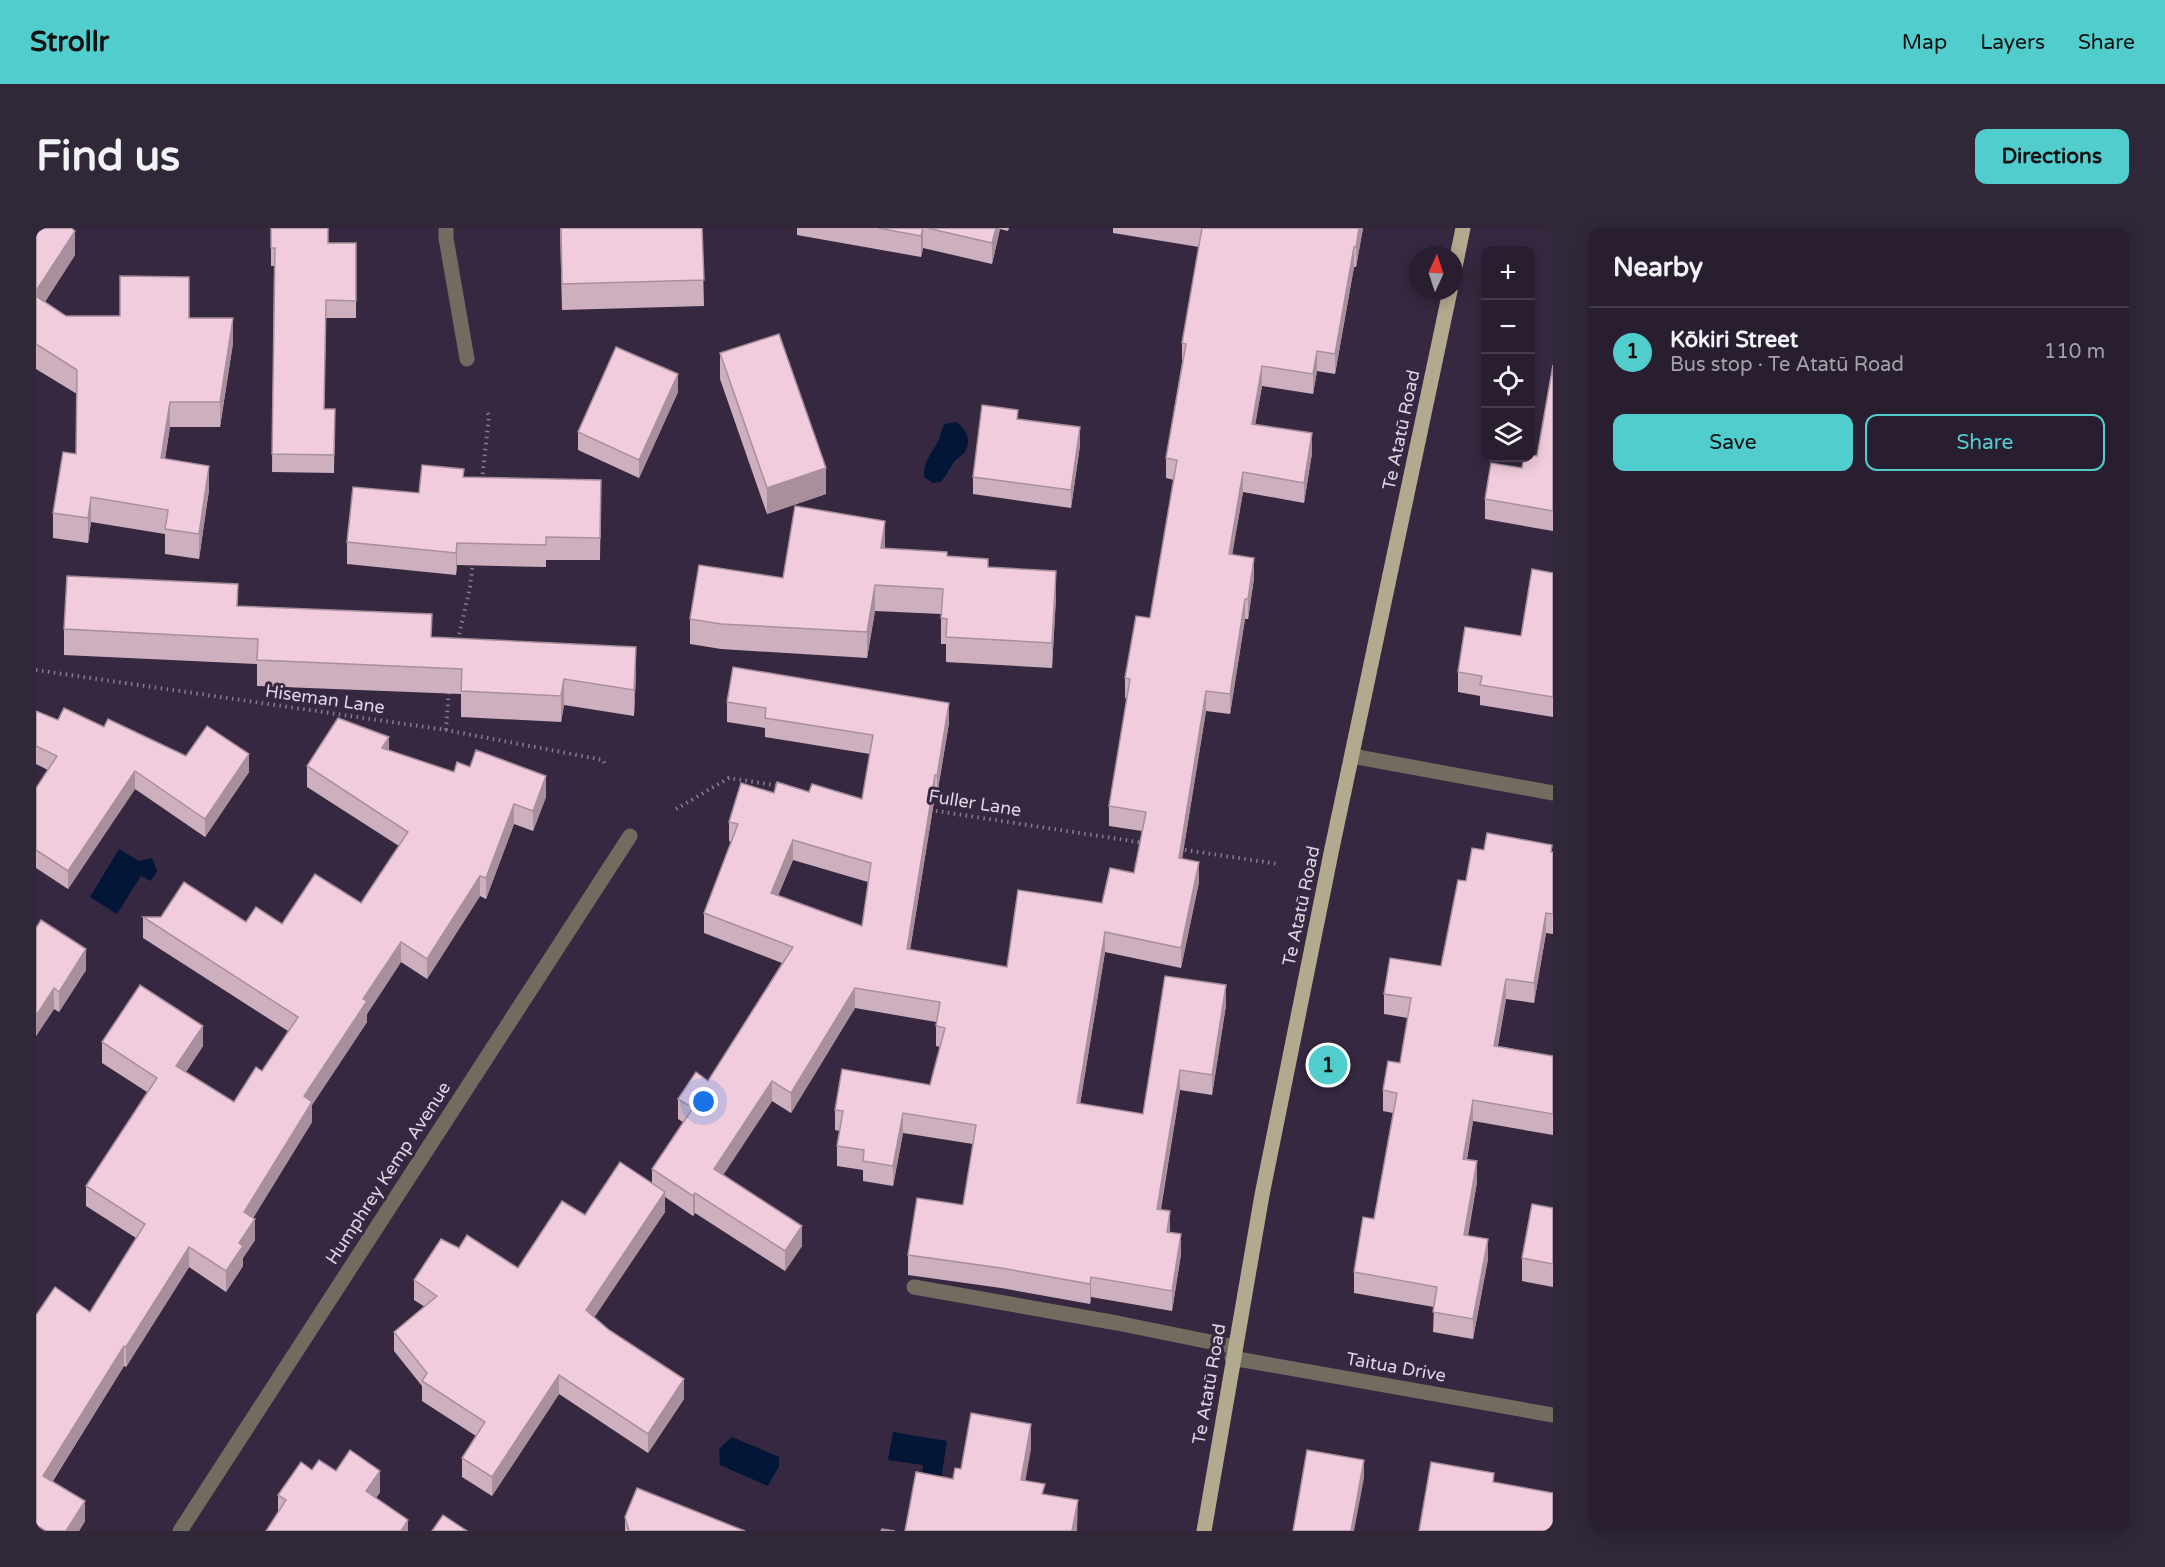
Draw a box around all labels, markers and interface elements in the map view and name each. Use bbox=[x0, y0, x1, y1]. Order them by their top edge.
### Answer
text: Strollr bbox=[30, 25, 109, 59]
text: Map bbox=[1902, 30, 1947, 55]
text: Layers bbox=[1980, 30, 2045, 55]
text: Share bbox=[2078, 30, 2135, 55]
button: Directions bbox=[1975, 129, 2129, 184]
text: Find us bbox=[36, 131, 180, 182]
north arrow bbox=[1409, 246, 1463, 300]
map controls bbox=[1481, 246, 1535, 462]
button: + bbox=[1481, 246, 1535, 300]
text: Nearby bbox=[1613, 252, 1703, 283]
button: − bbox=[1481, 300, 1535, 354]
text: Kōkiri Street bbox=[1670, 327, 1798, 353]
text: 1 bbox=[1626, 340, 1639, 364]
text: 110 m bbox=[2044, 340, 2105, 364]
text: Bus stop · Te Atatū Road bbox=[1670, 353, 1904, 377]
button: locate bbox=[1481, 354, 1535, 408]
street label: Te Atatū Road bbox=[1378, 368, 1424, 492]
button: layers bbox=[1481, 408, 1535, 462]
button: Save bbox=[1613, 414, 1853, 471]
button: Share bbox=[1865, 414, 2105, 471]
street label: Hiseman Lane bbox=[264, 680, 386, 718]
street label: Fuller Lane bbox=[927, 785, 1023, 821]
street label: Te Atatū Road bbox=[1278, 844, 1324, 968]
pin: 1 bbox=[1308, 1042, 1348, 1088]
street label: Humphrey Kemp Avenue bbox=[321, 1077, 455, 1269]
your location bbox=[689, 1087, 718, 1116]
street label: Te Atatū Road bbox=[1188, 1322, 1230, 1446]
street label: Taitua Drive bbox=[1344, 1347, 1448, 1387]

